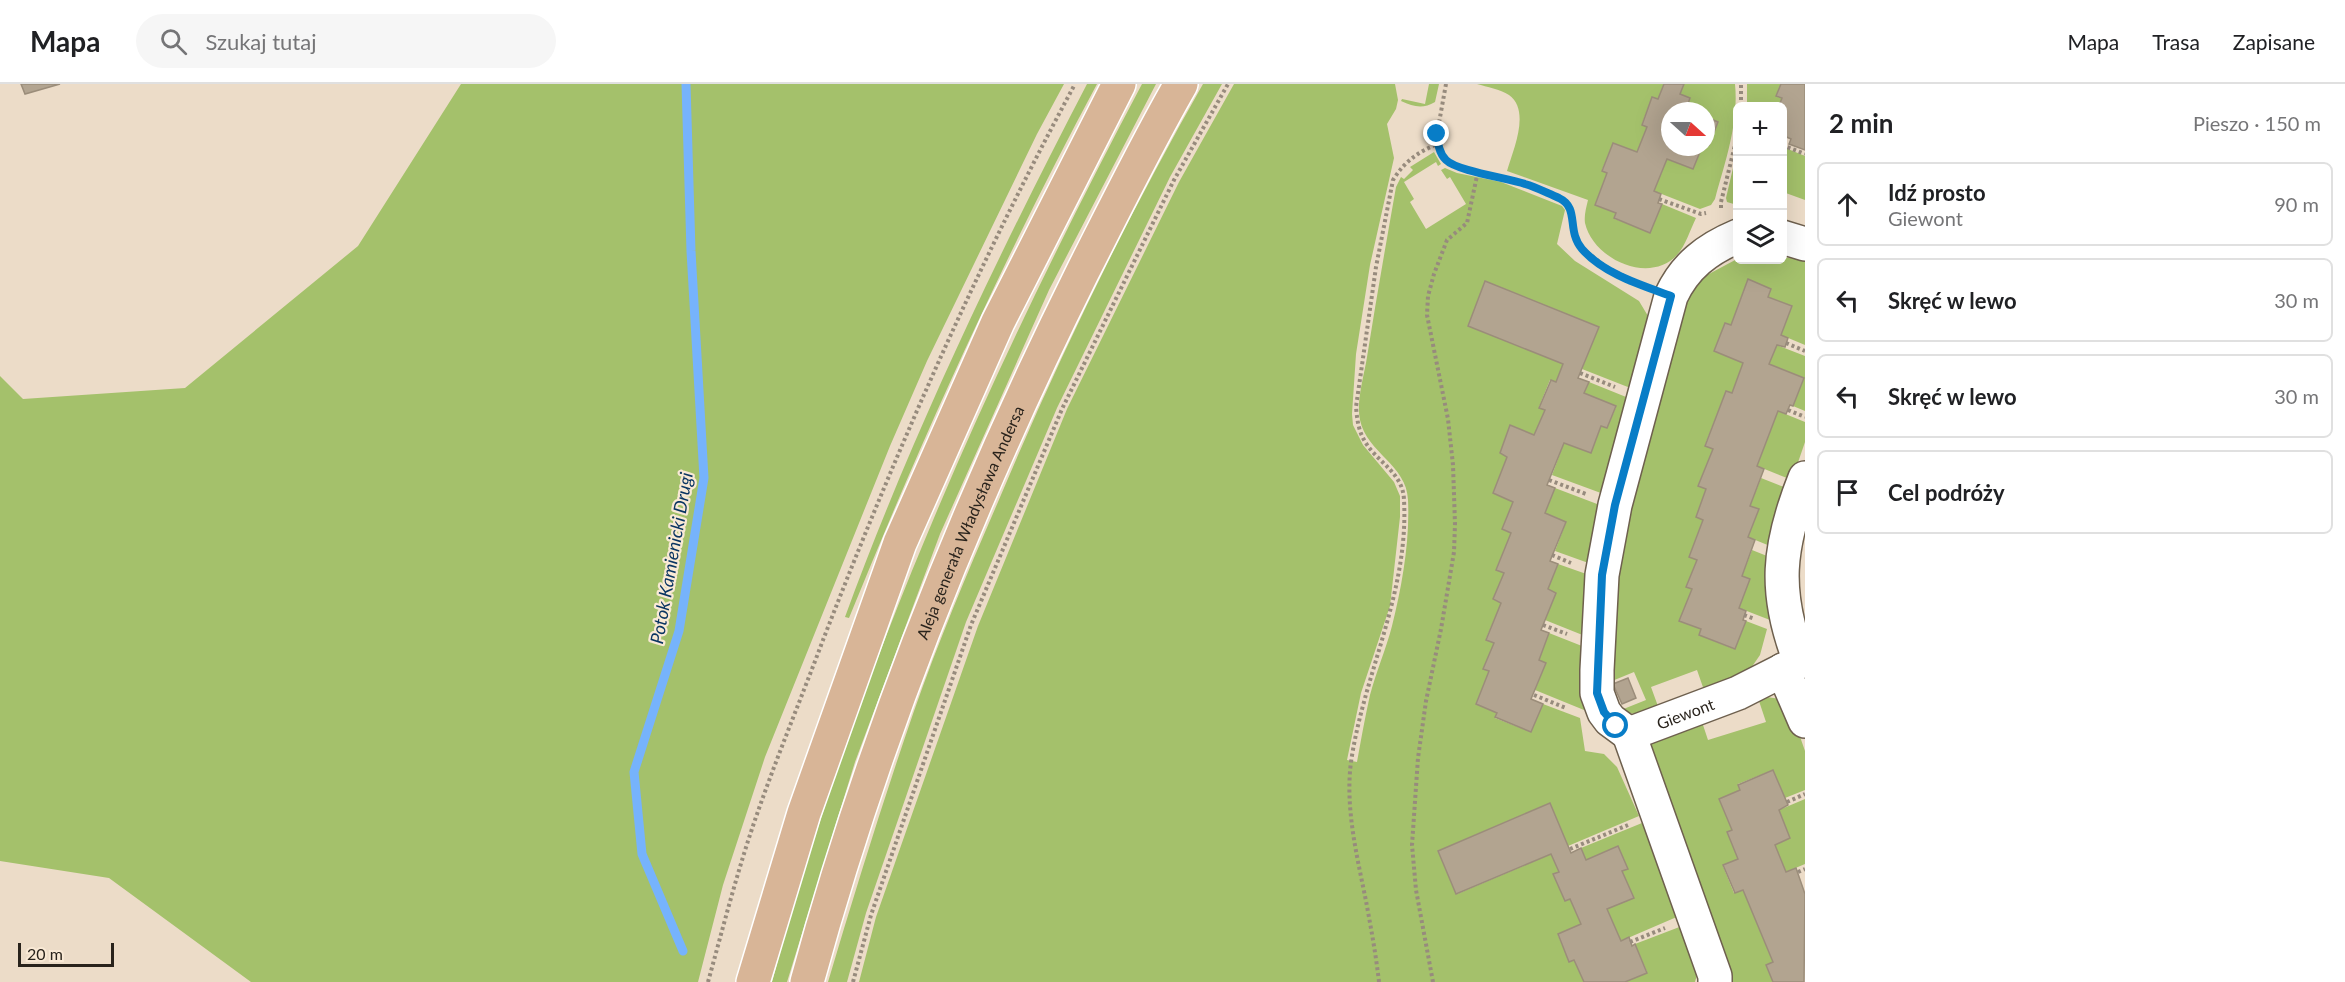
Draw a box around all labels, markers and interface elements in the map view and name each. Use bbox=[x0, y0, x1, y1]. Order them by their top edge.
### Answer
search box bbox=[136, 14, 556, 68]
text: Mapa bbox=[30, 24, 100, 58]
icon: search bbox=[157, 25, 190, 58]
text: Szukaj tutaj bbox=[205, 28, 316, 55]
text: Mapa bbox=[2067, 29, 2119, 54]
text: Trasa bbox=[2152, 29, 2200, 54]
text: Zapisane bbox=[2233, 29, 2315, 54]
north arrow bbox=[1661, 102, 1715, 156]
map controls bbox=[1733, 102, 1787, 264]
button: + bbox=[1733, 102, 1787, 156]
text: 2 min bbox=[1829, 107, 1893, 139]
text: Pieszo · 150 m bbox=[2193, 111, 2321, 135]
route end bbox=[1423, 120, 1449, 146]
button: − bbox=[1733, 156, 1787, 210]
text: Idź prosto bbox=[1888, 179, 1986, 206]
icon: ahead bbox=[1831, 188, 1864, 221]
text: 90 m bbox=[2274, 192, 2319, 216]
text: Giewont bbox=[1888, 206, 1963, 230]
button: layers bbox=[1733, 210, 1787, 264]
icon: left bbox=[1831, 284, 1864, 317]
text: Skręć w lewo bbox=[1888, 287, 2017, 314]
text: 30 m bbox=[2274, 288, 2319, 312]
icon: left bbox=[1831, 380, 1864, 413]
text: Skręć w lewo bbox=[1888, 383, 2017, 410]
text: 30 m bbox=[2274, 384, 2319, 408]
street label: Aleja generała Władysława Andersa bbox=[912, 402, 1027, 642]
water label: Potok Kamienicki Drugi bbox=[645, 471, 697, 645]
icon: arrive bbox=[1831, 476, 1864, 509]
text: Cel podróży bbox=[1888, 479, 2005, 506]
street label: Giewont bbox=[1654, 693, 1717, 732]
route start bbox=[1602, 712, 1628, 738]
scale bar bbox=[18, 940, 114, 968]
text: 20 m bbox=[27, 944, 63, 963]

